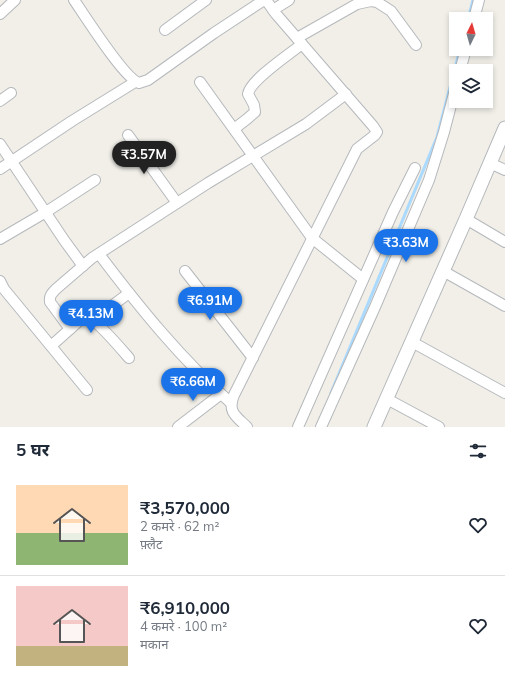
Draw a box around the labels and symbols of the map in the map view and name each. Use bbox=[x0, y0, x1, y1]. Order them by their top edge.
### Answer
north arrow bbox=[449, 12, 493, 56]
pin: ₹3.57M bbox=[111, 141, 177, 175]
pin: ₹3.63M bbox=[373, 229, 439, 263]
pin: ₹6.91M bbox=[177, 287, 243, 321]
pin: ₹4.13M bbox=[58, 300, 124, 334]
pin: ₹6.66M bbox=[160, 368, 226, 402]

